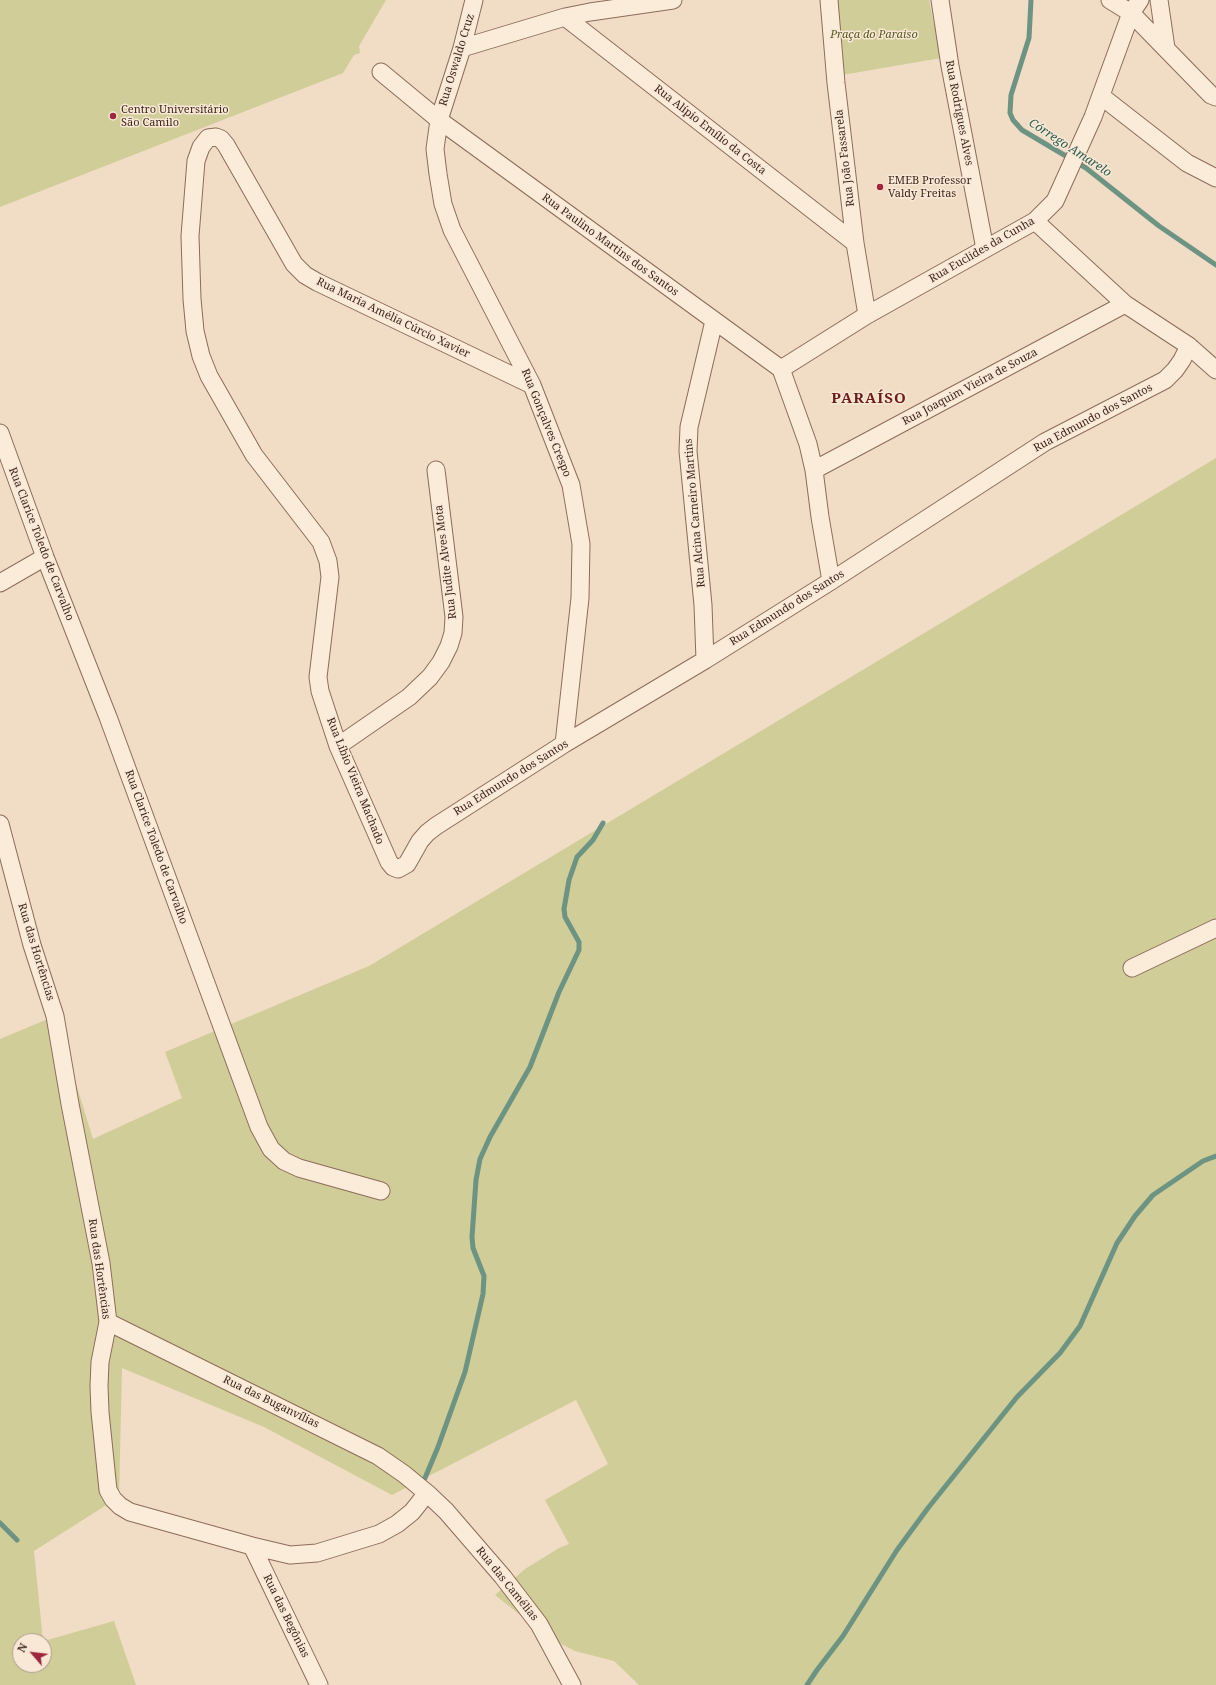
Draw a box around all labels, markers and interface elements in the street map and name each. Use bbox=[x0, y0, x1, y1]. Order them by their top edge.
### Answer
street label: Rua Oswaldo Cruz bbox=[437, 12, 477, 108]
park label: Praça do Paraiso bbox=[830, 28, 918, 42]
street label: Rua Rodrigues Alves bbox=[942, 59, 976, 167]
street label: Rua Alípio Emílio da Costa bbox=[651, 82, 769, 178]
place label: Centro Universitário São Camilo bbox=[121, 103, 229, 129]
street label: Rua João Fassarela bbox=[832, 109, 858, 207]
marker: Centro Universitário São Camilo bbox=[108, 111, 118, 121]
water label: Córrego Amarelo bbox=[1026, 116, 1114, 180]
place label: EMEB Professor Valdy Freitas bbox=[888, 174, 972, 200]
marker: EMEB Professor Valdy Freitas bbox=[875, 182, 885, 192]
street label: Rua Paulino Martins dos Santos bbox=[539, 191, 681, 299]
street label: Rua Euclides da Cunha bbox=[927, 214, 1037, 286]
street label: Rua Maria Amélia Cúrcio Xavier bbox=[314, 275, 472, 361]
street label: Rua Joaquim Vieira de Souza bbox=[900, 346, 1040, 428]
street label: Rua Gonçalves Crespo bbox=[518, 367, 574, 479]
street label: Rua Edmundo dos Santos bbox=[1031, 381, 1155, 455]
district label: PARAÍSO bbox=[831, 390, 907, 408]
street label: Rua Alcina Carneiro Martins bbox=[682, 438, 708, 588]
street label: Rua Clarice Toledo de Carvalho bbox=[6, 465, 76, 623]
street label: Rua Judite Alves Mota bbox=[432, 504, 460, 620]
street label: Rua Edmundo dos Santos bbox=[727, 567, 847, 649]
street label: Rua Líbio Vieira Machado bbox=[323, 716, 387, 846]
street label: Rua Edmundo dos Santos bbox=[451, 737, 571, 819]
street label: Rua Clarice Toledo de Carvalho bbox=[122, 768, 190, 926]
street label: Rua das Hortências bbox=[15, 902, 57, 1002]
street label: Rua das Hortências bbox=[85, 1218, 113, 1320]
street label: Rua das Buganvílias bbox=[221, 1373, 321, 1431]
street label: Rua das Camélias bbox=[473, 1544, 541, 1624]
street label: Rua das Begônias bbox=[260, 1572, 312, 1660]
north arrow bbox=[12, 1633, 52, 1673]
text: N bbox=[13, 1640, 31, 1655]

